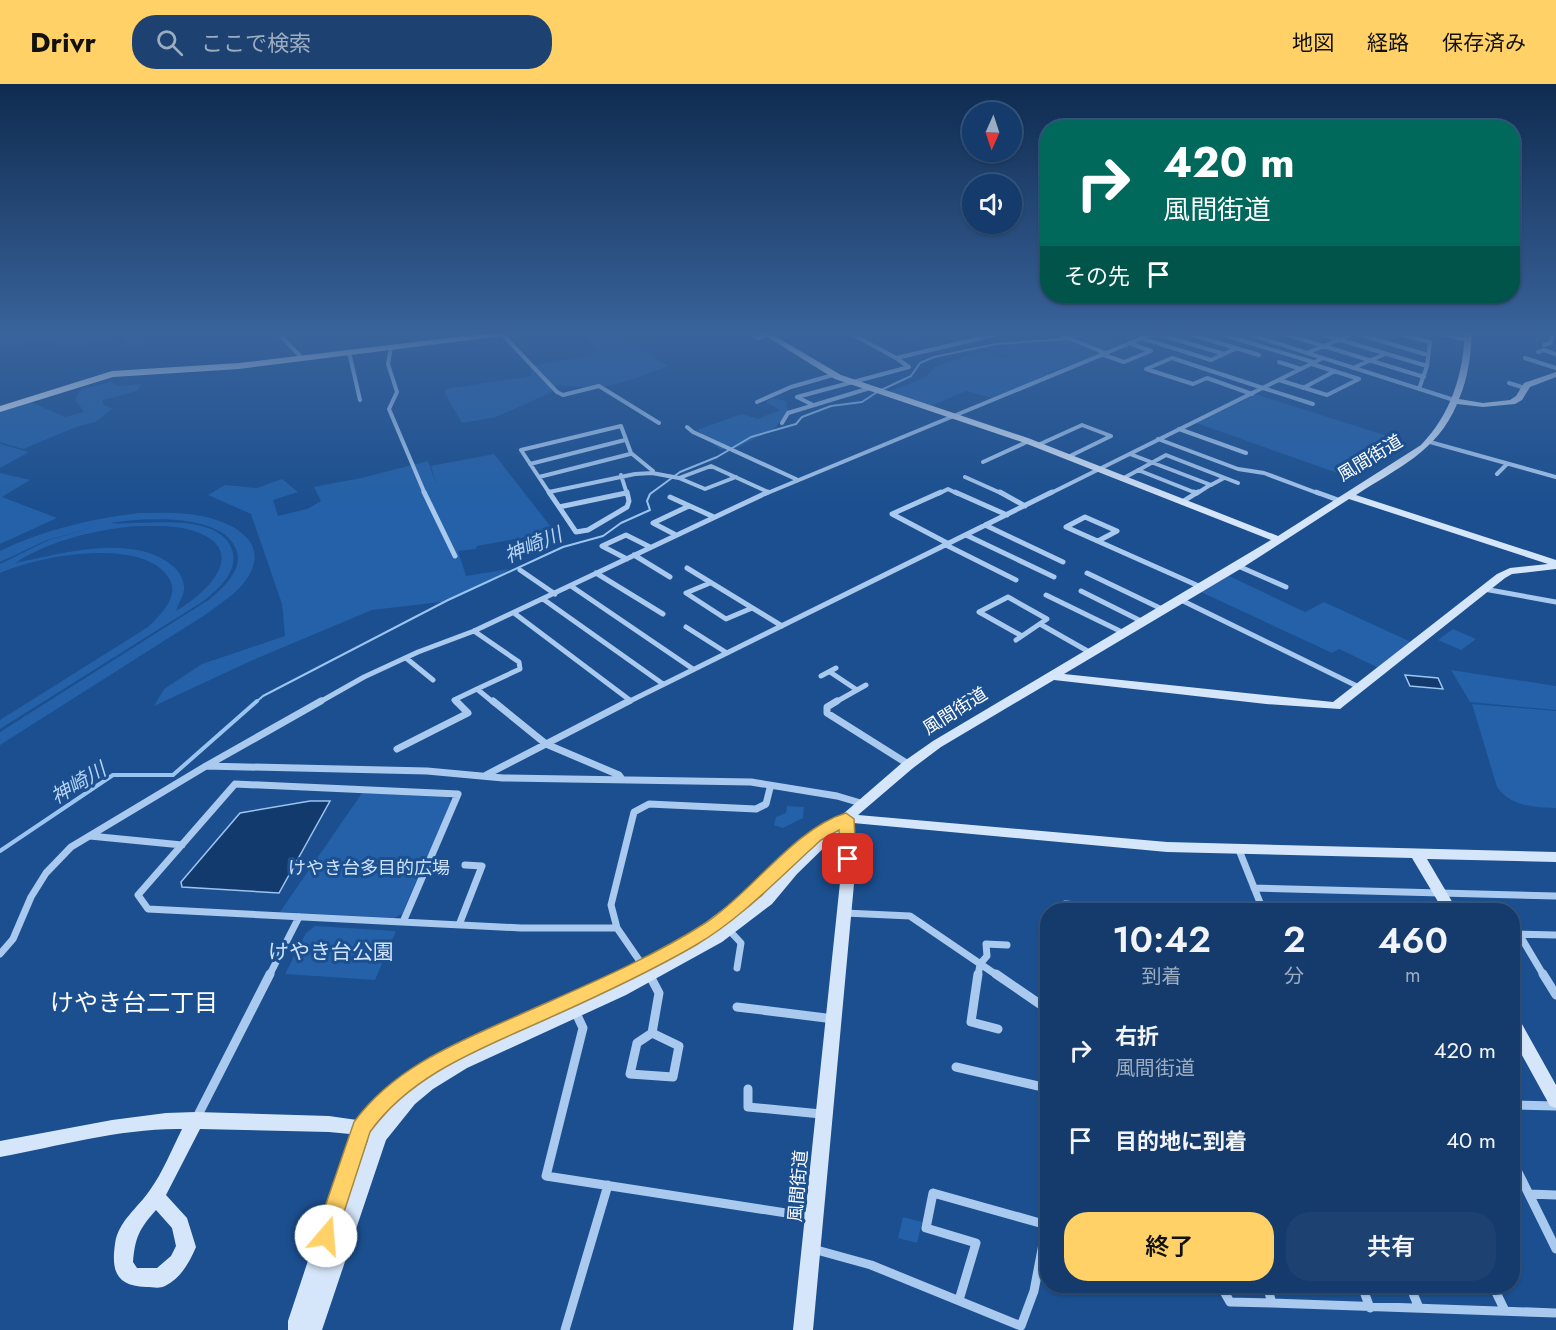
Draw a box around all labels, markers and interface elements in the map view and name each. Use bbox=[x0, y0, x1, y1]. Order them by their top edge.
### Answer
search box bbox=[132, 15, 552, 69]
text: Drivr bbox=[30, 22, 96, 63]
icon: search bbox=[153, 26, 186, 59]
text: ここで検索 bbox=[201, 27, 311, 59]
text: 地図 bbox=[1292, 28, 1334, 58]
text: 経路 bbox=[1367, 28, 1409, 58]
text: 保存済み bbox=[1442, 28, 1526, 58]
north arrow bbox=[962, 102, 1022, 162]
map controls bbox=[962, 102, 1022, 234]
text: 420 m bbox=[1163, 132, 1295, 193]
icon: right bbox=[1064, 144, 1142, 222]
button: sound bbox=[962, 174, 1022, 234]
text: 風間街道 bbox=[1163, 190, 1271, 229]
icon: arrive bbox=[1142, 258, 1175, 291]
text: その先 bbox=[1064, 260, 1130, 292]
street label: 風間街道 bbox=[1332, 428, 1408, 488]
water label: 神崎川 bbox=[500, 520, 568, 571]
street label: 風間街道 bbox=[918, 681, 992, 741]
water label: 神崎川 bbox=[45, 755, 113, 811]
pin bbox=[822, 833, 873, 884]
icon: arrive bbox=[831, 842, 864, 875]
park label: けやき台多目的広場 bbox=[288, 855, 450, 881]
text: 10:42 bbox=[1112, 913, 1211, 965]
text: 2 bbox=[1283, 913, 1306, 965]
text: 460 bbox=[1378, 914, 1448, 966]
park label: けやき台公園 bbox=[268, 937, 394, 967]
text: m bbox=[1405, 961, 1421, 990]
text: 到着 bbox=[1141, 962, 1181, 991]
text: 分 bbox=[1284, 962, 1304, 991]
district label: けやき台二丁目 bbox=[50, 985, 218, 1020]
text: 右折 bbox=[1115, 1020, 1159, 1052]
icon: right bbox=[1064, 1034, 1097, 1067]
text: 420 m bbox=[1434, 1034, 1496, 1066]
text: 風間街道 bbox=[1115, 1054, 1195, 1083]
icon: arrive bbox=[1064, 1124, 1097, 1157]
text: 40 m bbox=[1446, 1124, 1496, 1156]
text: 目的地に到着 bbox=[1115, 1125, 1247, 1157]
street label: 風間街道 bbox=[782, 1149, 814, 1223]
position arrow bbox=[294, 1204, 358, 1268]
button: 終了 bbox=[1064, 1212, 1274, 1281]
button: 共有 bbox=[1286, 1212, 1496, 1281]

